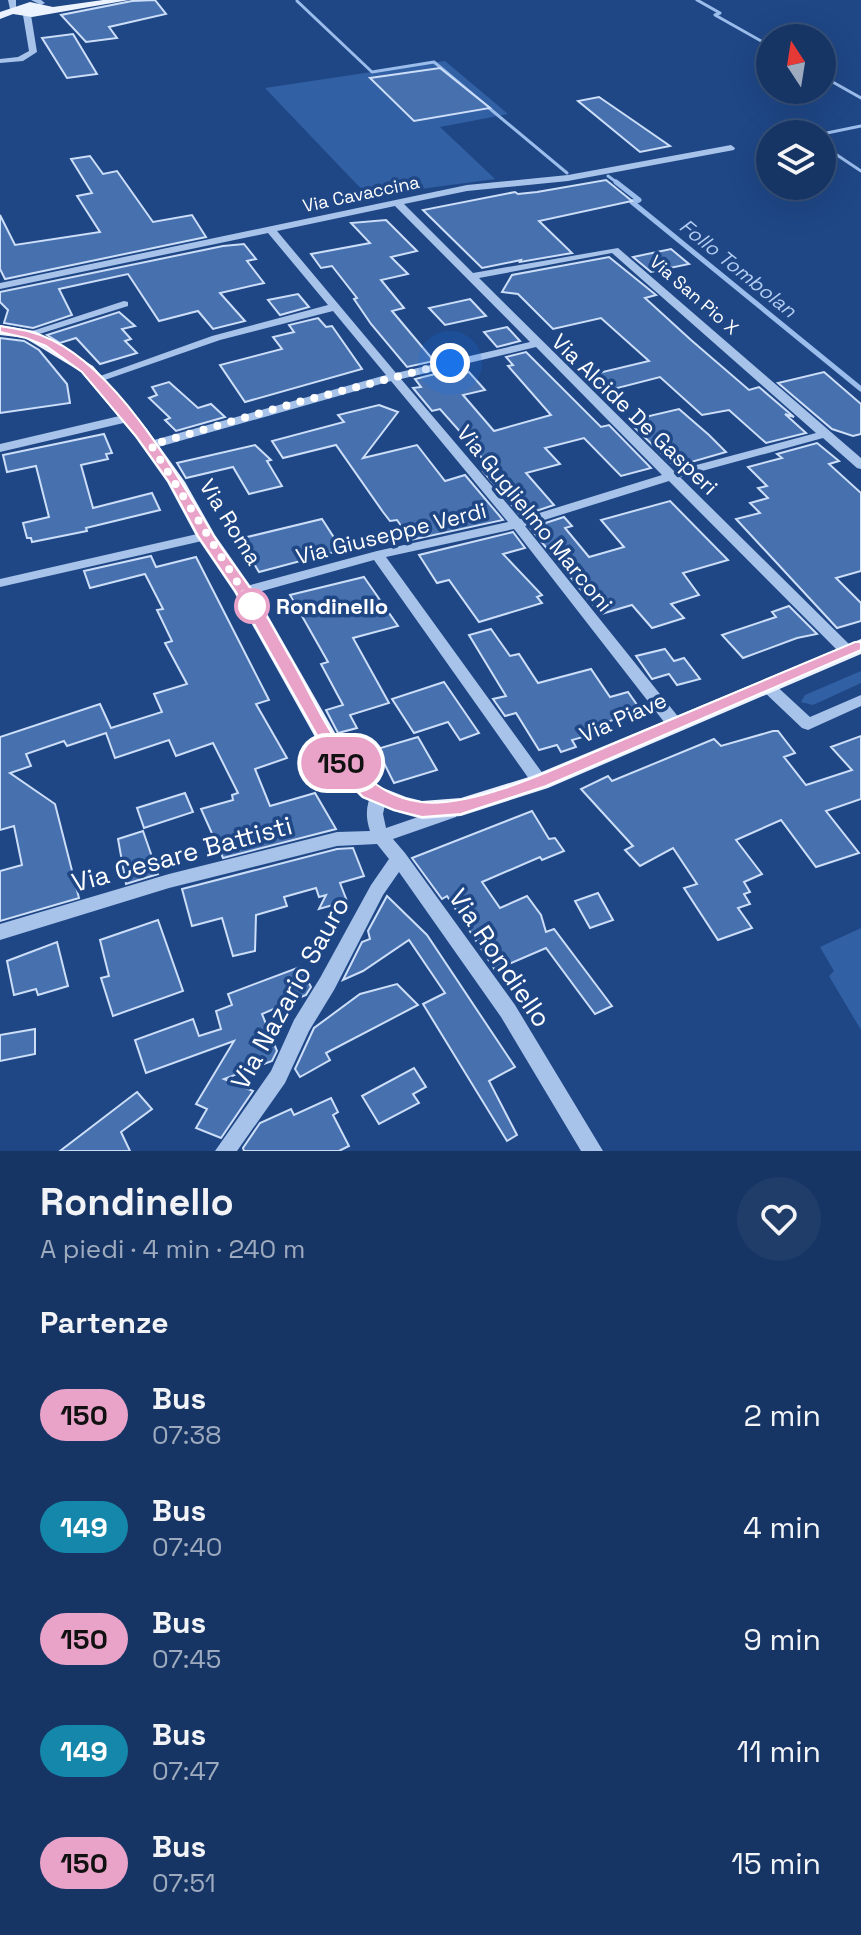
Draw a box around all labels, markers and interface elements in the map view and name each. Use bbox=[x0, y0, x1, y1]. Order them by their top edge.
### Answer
north arrow bbox=[756, 24, 836, 104]
map controls bbox=[756, 24, 836, 200]
button: layers bbox=[756, 120, 836, 200]
street label: Via Cavaccina bbox=[300, 170, 421, 217]
water label: Follo Tombolan bbox=[674, 213, 802, 324]
street label: Via San Pio X bbox=[645, 250, 743, 339]
street label: Via Alcide De Gasperi bbox=[546, 327, 724, 501]
your location bbox=[430, 343, 470, 383]
street label: Via Guglielmo Marconi bbox=[451, 419, 619, 617]
street label: Via Roma bbox=[194, 474, 269, 571]
street label: Via Giuseppe Verdi bbox=[293, 496, 489, 570]
marker: Rondinello bbox=[235, 589, 269, 623]
place label: Rondinello bbox=[276, 592, 388, 620]
street label: Via Piave bbox=[575, 685, 671, 749]
line badge: 150 bbox=[295, 737, 387, 789]
text: 150 bbox=[317, 745, 365, 781]
street label: Via Cesare Battisti bbox=[68, 808, 296, 900]
street label: Via Rondiello bbox=[441, 882, 559, 1034]
street label: Via Nazario Sauro bbox=[223, 891, 357, 1095]
button: heart bbox=[737, 1177, 821, 1261]
text: Rondinello bbox=[40, 1178, 234, 1226]
text: A piedi · 4 min · 240 m bbox=[40, 1232, 305, 1266]
text: Partenze bbox=[40, 1303, 169, 1342]
text: Bus bbox=[152, 1379, 206, 1418]
text: 2 min bbox=[744, 1396, 821, 1435]
text: 150 bbox=[60, 1397, 108, 1433]
text: 07:38 bbox=[152, 1418, 221, 1452]
text: Bus bbox=[152, 1491, 206, 1530]
text: 4 min bbox=[743, 1508, 821, 1547]
text: 149 bbox=[60, 1509, 108, 1545]
text: 07:40 bbox=[152, 1530, 222, 1564]
text: Bus bbox=[152, 1603, 206, 1642]
text: 9 min bbox=[743, 1620, 821, 1659]
text: 150 bbox=[60, 1621, 108, 1657]
text: 07:45 bbox=[152, 1642, 221, 1676]
text: Bus bbox=[152, 1715, 206, 1754]
text: 11 min bbox=[737, 1732, 821, 1771]
text: 149 bbox=[60, 1733, 108, 1769]
text: 07:47 bbox=[152, 1754, 220, 1788]
text: Bus bbox=[152, 1827, 206, 1866]
text: 15 min bbox=[731, 1844, 821, 1883]
text: 150 bbox=[60, 1845, 108, 1881]
text: 07:51 bbox=[152, 1866, 216, 1900]

